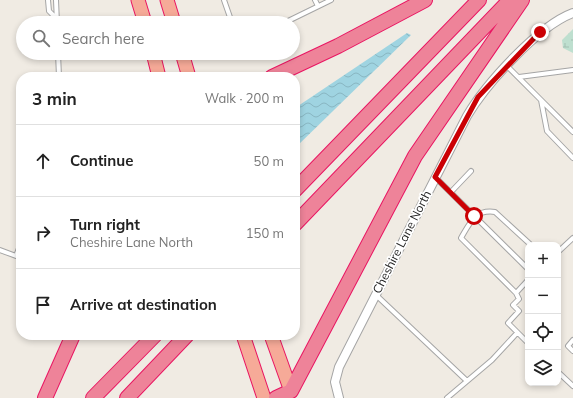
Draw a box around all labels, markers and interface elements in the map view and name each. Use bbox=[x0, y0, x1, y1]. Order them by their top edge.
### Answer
search box bbox=[16, 16, 300, 60]
route end bbox=[531, 23, 549, 41]
icon: search bbox=[30, 27, 52, 49]
text: Search here bbox=[62, 29, 144, 48]
text: 3 min bbox=[32, 88, 77, 109]
text: Walk · 200 m bbox=[205, 90, 284, 106]
icon: ahead bbox=[32, 150, 54, 172]
text: Continue bbox=[70, 151, 133, 170]
text: 50 m bbox=[254, 153, 284, 169]
street label: Cheshire Lane North bbox=[369, 188, 434, 296]
route start bbox=[465, 207, 483, 225]
text: Turn right bbox=[70, 215, 140, 234]
icon: right bbox=[32, 222, 54, 244]
text: 150 m bbox=[246, 225, 284, 241]
text: Cheshire Lane North bbox=[70, 234, 193, 250]
map controls bbox=[525, 242, 561, 386]
button: + bbox=[525, 242, 561, 278]
button: − bbox=[525, 278, 561, 314]
icon: arrive bbox=[32, 294, 54, 316]
text: Arrive at destination bbox=[70, 295, 217, 314]
button: locate bbox=[525, 314, 561, 350]
button: layers bbox=[525, 350, 561, 386]

